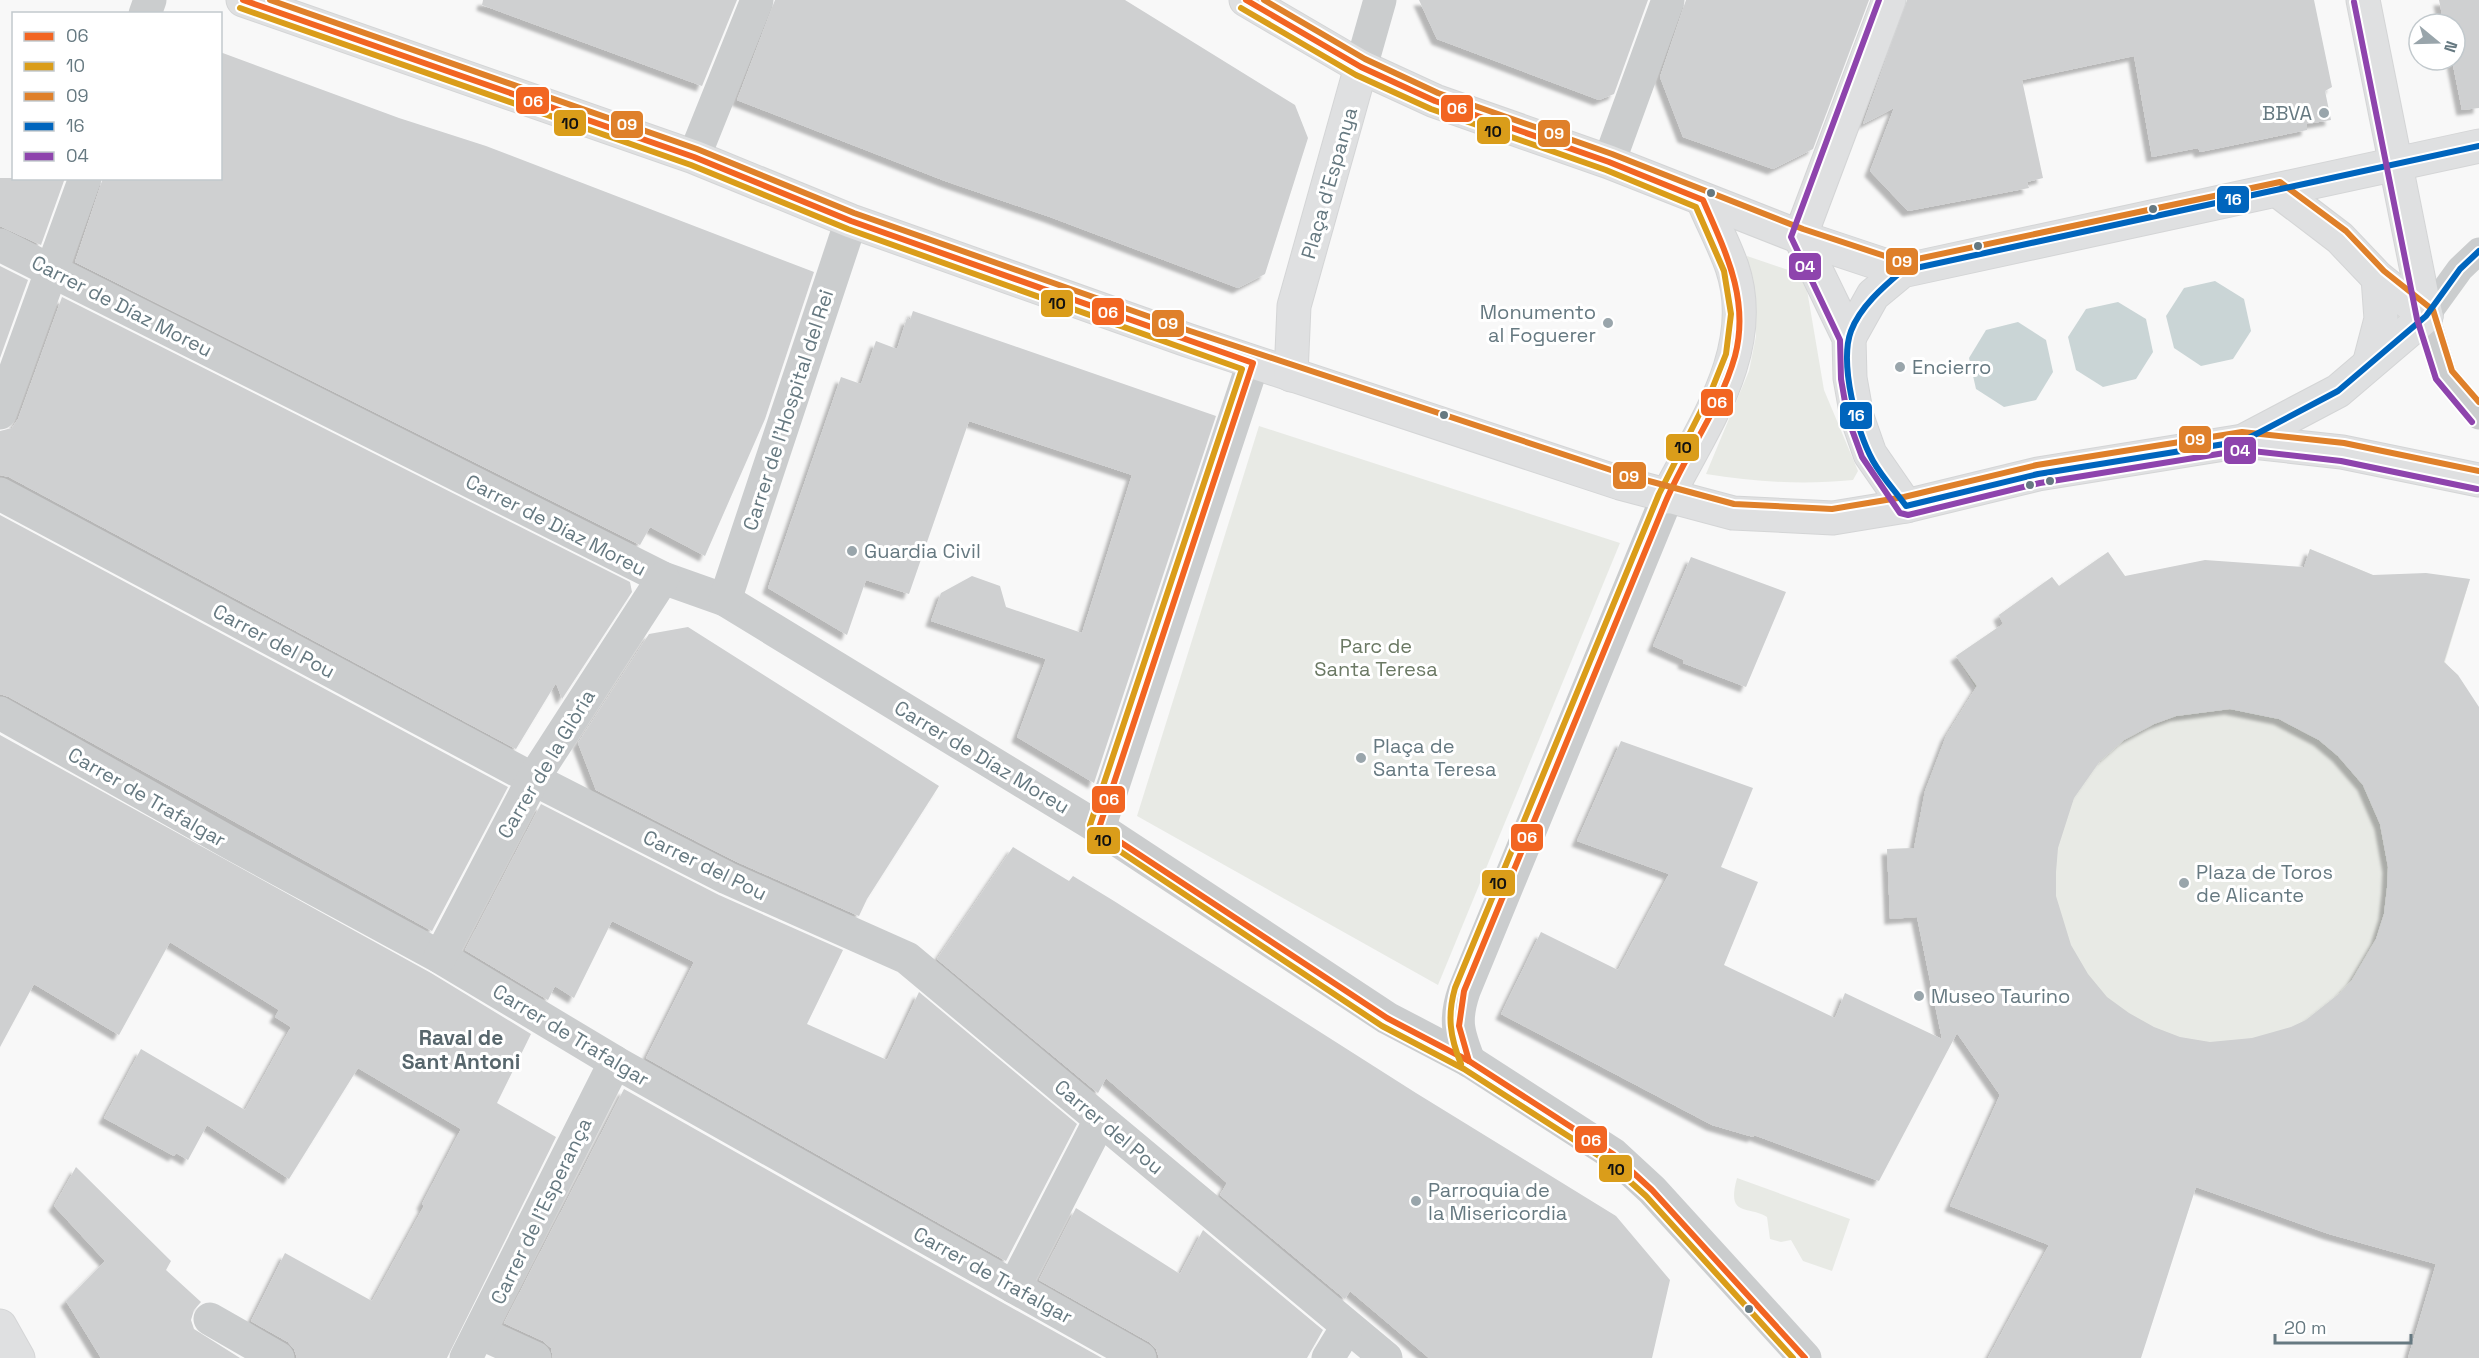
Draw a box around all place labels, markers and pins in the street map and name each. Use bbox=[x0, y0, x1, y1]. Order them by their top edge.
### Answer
place label: BBVA bbox=[2262, 100, 2312, 126]
marker: BBVA bbox=[2317, 106, 2331, 120]
unlabelled marker bbox=[1705, 187, 1717, 199]
unlabelled marker bbox=[2147, 203, 2159, 215]
unlabelled marker bbox=[1972, 240, 1984, 252]
place label: Monumento al Foguerer bbox=[1480, 299, 1596, 348]
marker: Monumento al Foguerer bbox=[1601, 316, 1615, 330]
place label: Encierro bbox=[1912, 354, 1991, 380]
marker: Encierro bbox=[1893, 360, 1907, 374]
unlabelled marker bbox=[1438, 409, 1450, 421]
unlabelled marker bbox=[2044, 475, 2056, 487]
unlabelled marker bbox=[2024, 479, 2036, 491]
place label: Guardia Civil bbox=[864, 538, 981, 564]
marker: Guardia Civil bbox=[845, 544, 859, 558]
place label: Plaça de Santa Teresa bbox=[1373, 733, 1497, 782]
marker: Plaça de Santa Teresa bbox=[1354, 751, 1368, 765]
place label: Plaza de Toros de Alicante bbox=[2196, 859, 2333, 908]
marker: Plaza de Toros de Alicante bbox=[2177, 876, 2191, 890]
place label: Museo Taurino bbox=[1931, 983, 2070, 1009]
marker: Museo Taurino bbox=[1912, 989, 1926, 1003]
place label: Parroquia de la Misericordia bbox=[1428, 1177, 1567, 1226]
marker: Parroquia de la Misericordia bbox=[1409, 1194, 1423, 1208]
unlabelled marker bbox=[1743, 1303, 1755, 1315]

